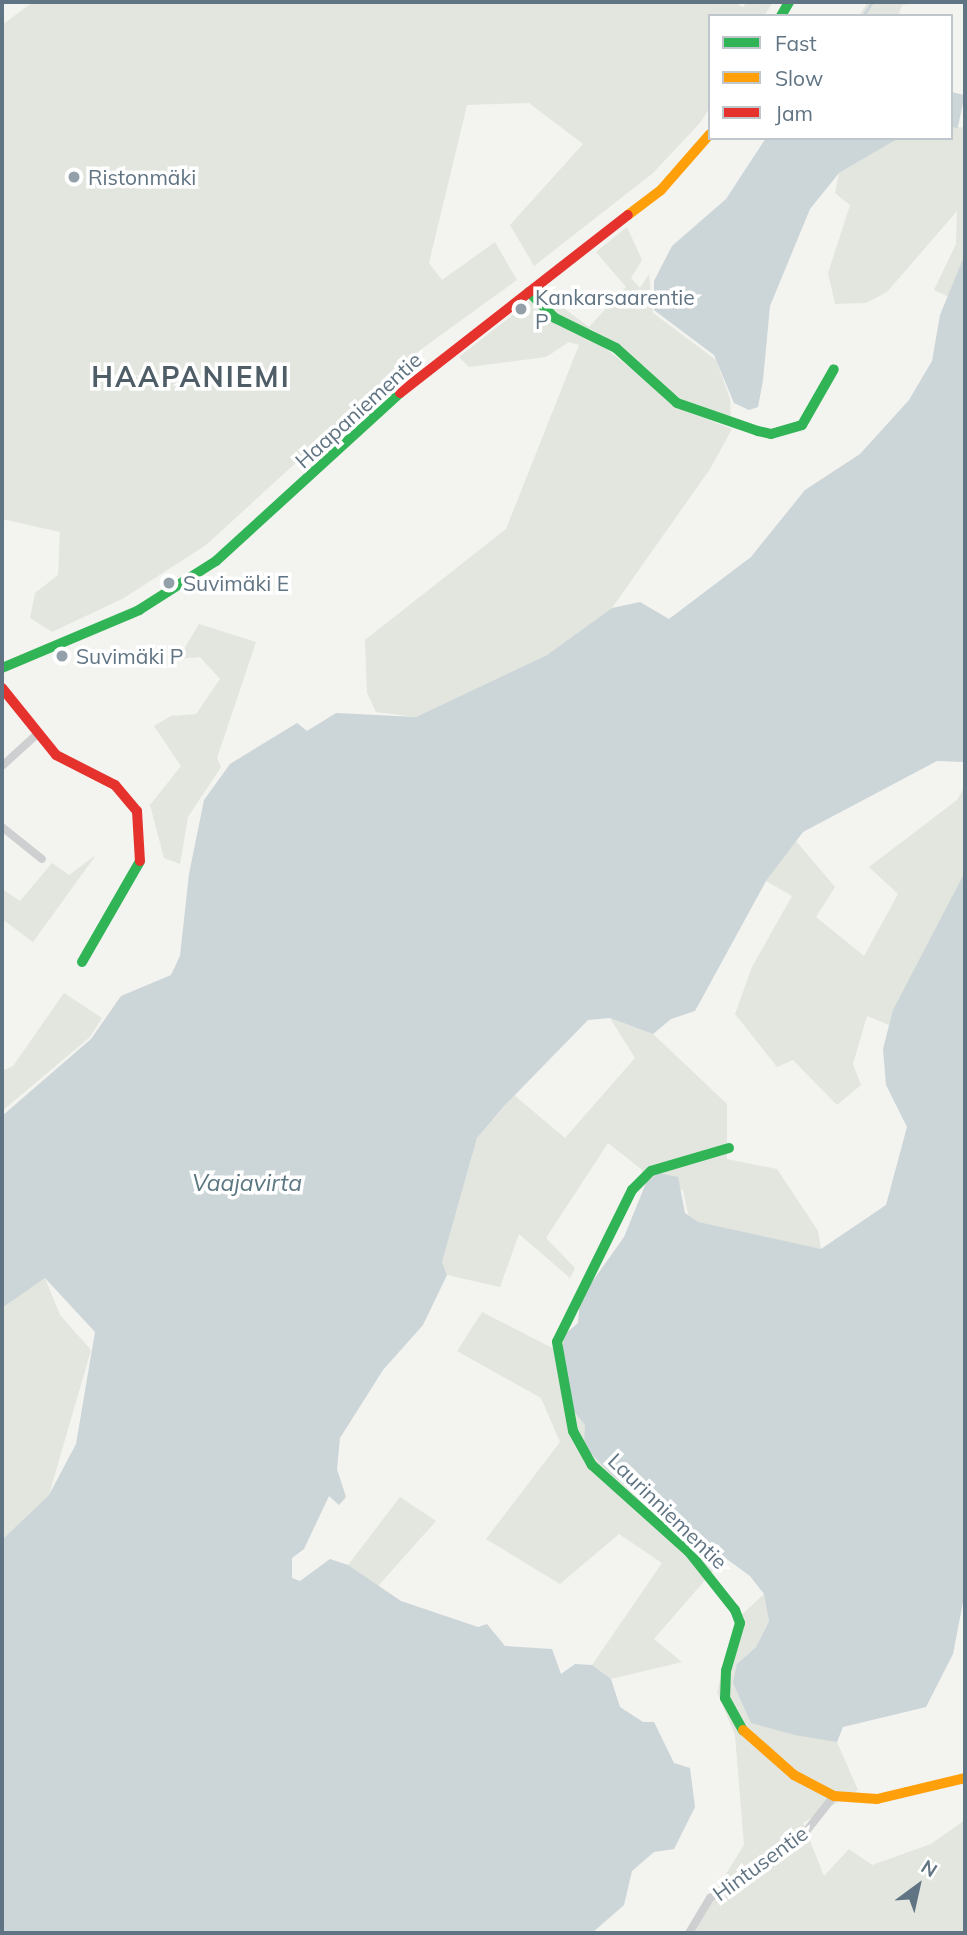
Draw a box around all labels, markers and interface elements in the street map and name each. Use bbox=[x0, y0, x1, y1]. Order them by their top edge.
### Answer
legend bbox=[708, 14, 953, 140]
text: Fast bbox=[775, 30, 817, 56]
text: Slow bbox=[775, 65, 823, 91]
text: Jam bbox=[775, 100, 813, 126]
place label: Ristonmäki bbox=[88, 164, 196, 190]
marker: Ristonmäki bbox=[66, 169, 82, 185]
place label: Kankarsaarentie P bbox=[535, 284, 695, 334]
marker: Kankarsaarentie P bbox=[513, 301, 529, 317]
street label: Haapaniementie bbox=[290, 347, 426, 473]
district label: HAAPANIEMI bbox=[93, 360, 289, 394]
place label: Suvimäki E bbox=[183, 570, 289, 596]
marker: Suvimäki E bbox=[161, 575, 177, 591]
place label: Suvimäki P bbox=[76, 643, 183, 669]
marker: Suvimäki P bbox=[54, 648, 70, 664]
water label: Vaajavirta bbox=[192, 1169, 302, 1197]
street label: Laurinniementie bbox=[603, 1448, 733, 1574]
street label: Hintusentie bbox=[708, 1820, 812, 1906]
north arrow bbox=[883, 1851, 953, 1921]
text: N bbox=[917, 1854, 942, 1882]

